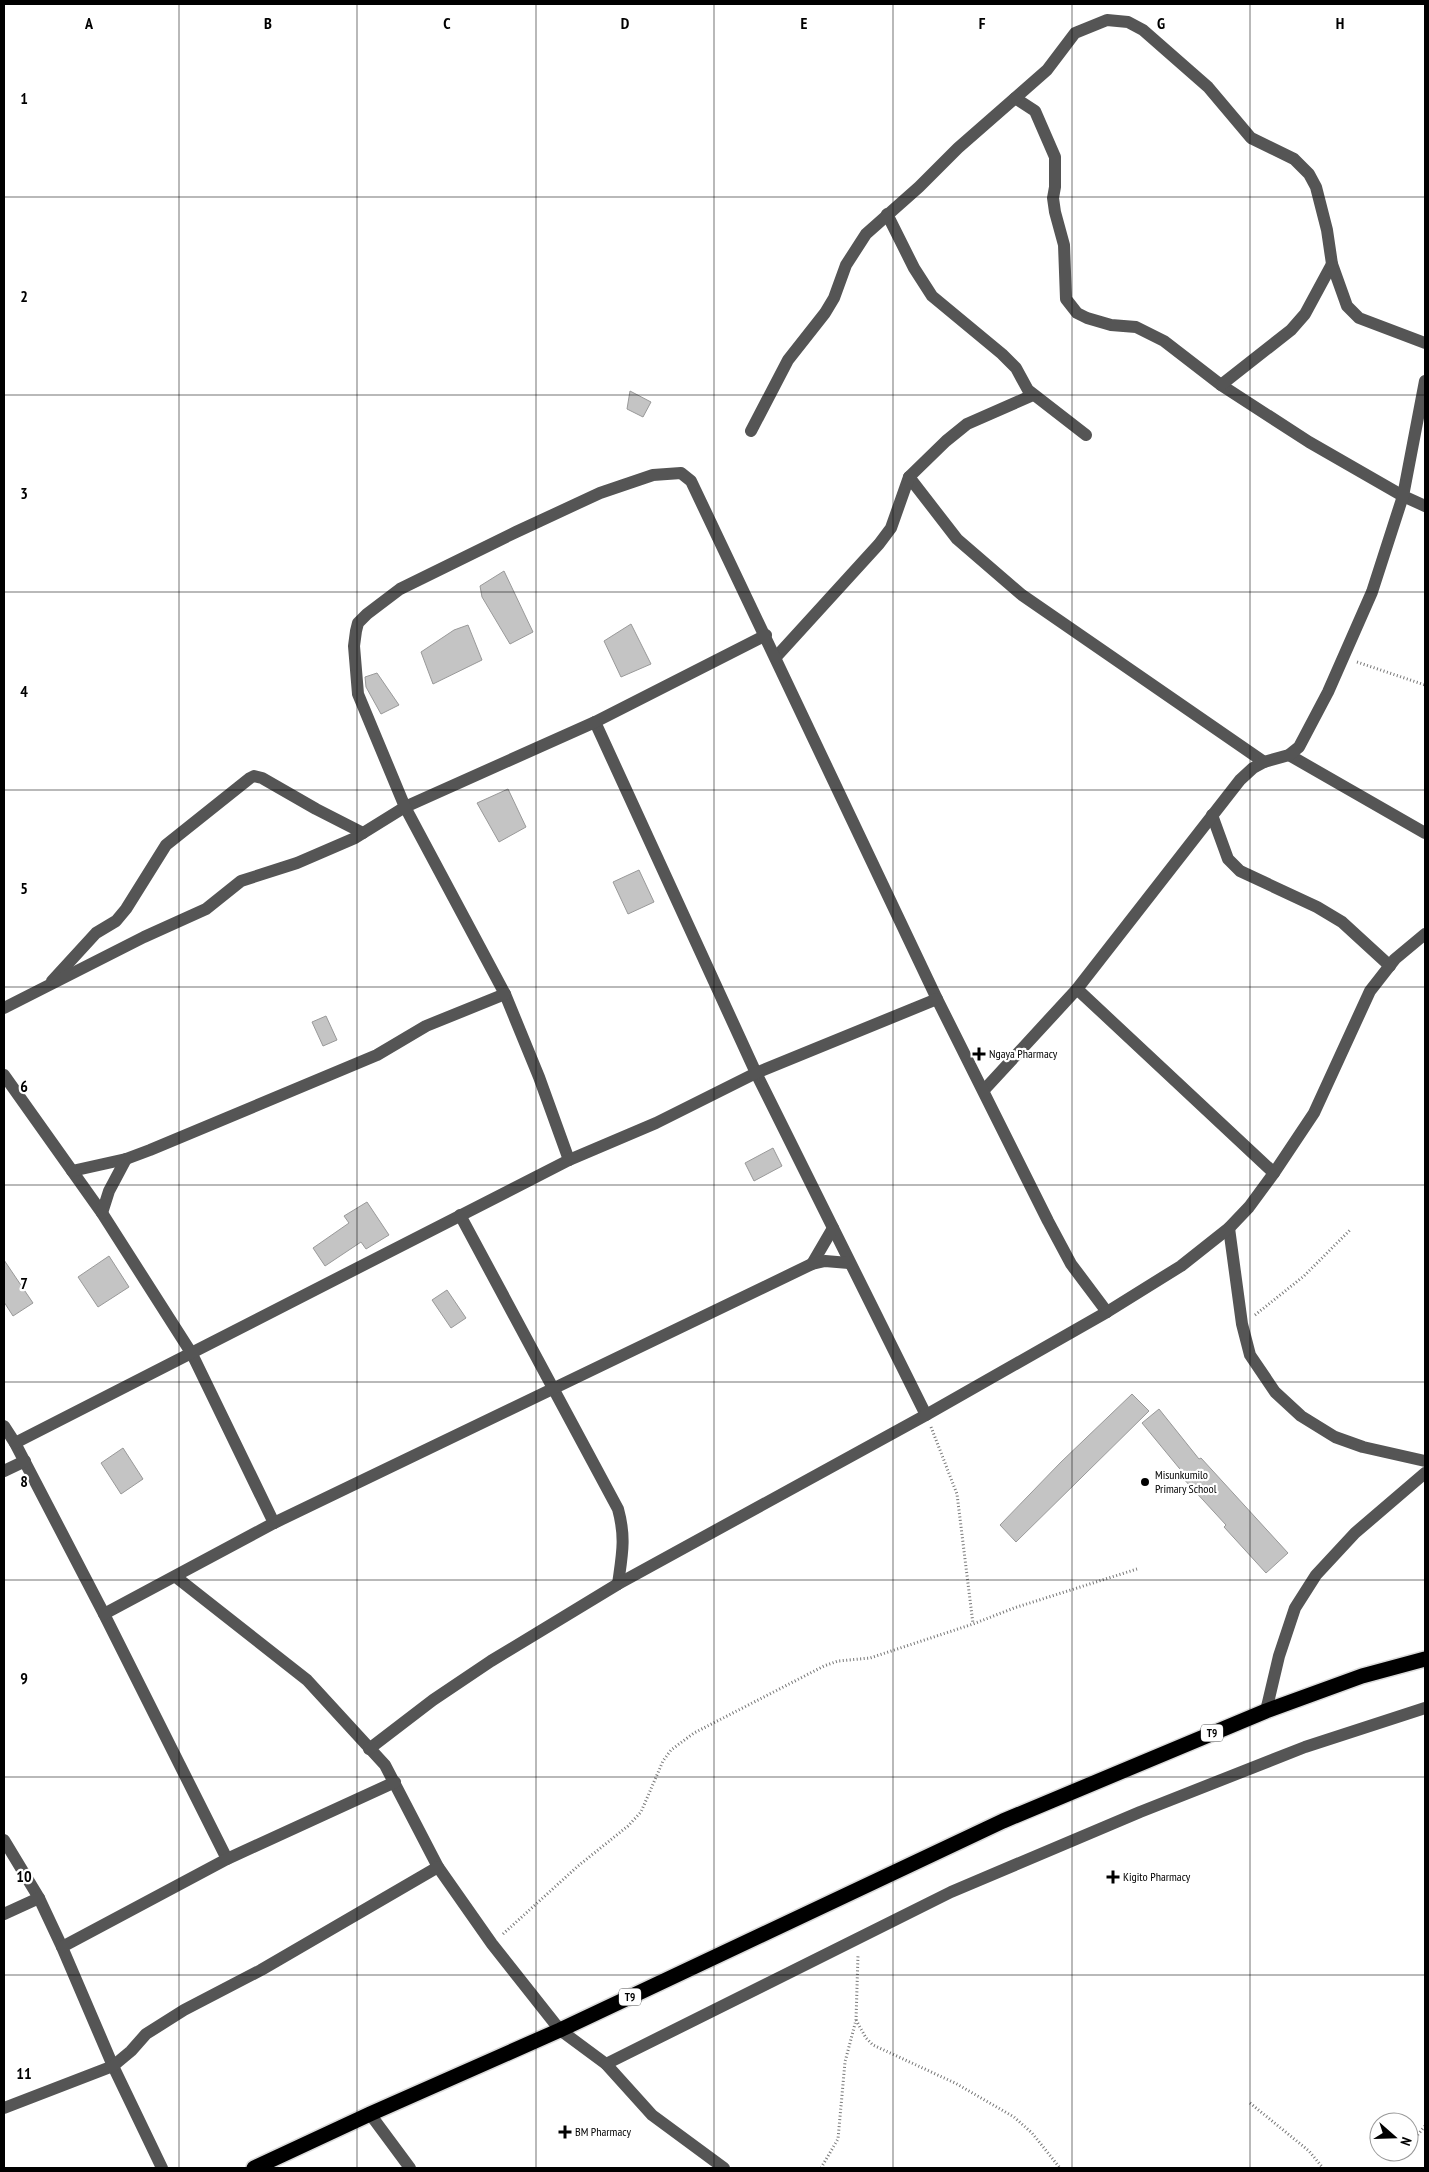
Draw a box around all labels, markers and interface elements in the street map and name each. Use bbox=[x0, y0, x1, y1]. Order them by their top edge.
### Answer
text: A bbox=[84, 13, 94, 33]
text: B bbox=[264, 13, 272, 33]
text: C bbox=[443, 13, 451, 33]
text: D bbox=[621, 13, 630, 33]
text: E bbox=[801, 13, 808, 33]
text: F bbox=[979, 13, 986, 33]
text: G bbox=[1157, 13, 1165, 33]
text: H bbox=[1336, 13, 1344, 33]
text: 1 bbox=[20, 88, 28, 108]
text: 2 bbox=[20, 286, 28, 306]
text: 3 bbox=[20, 483, 28, 503]
text: 4 bbox=[20, 681, 28, 701]
text: 5 bbox=[20, 878, 28, 898]
place label: Ngaya Pharmacy bbox=[989, 1046, 1058, 1061]
marker: Ngaya Pharmacy bbox=[973, 1048, 985, 1060]
text: 6 bbox=[20, 1076, 28, 1096]
text: 7 bbox=[20, 1273, 28, 1293]
place label: Misunkumilo Primary School bbox=[1155, 1467, 1217, 1496]
text: 8 bbox=[20, 1471, 28, 1491]
marker: Misunkumilo Primary School bbox=[1139, 1476, 1151, 1488]
text: 9 bbox=[20, 1668, 28, 1688]
road number: T9 bbox=[1201, 1725, 1223, 1742]
text: 10 bbox=[16, 1866, 32, 1886]
place label: Kigito Pharmacy bbox=[1123, 1869, 1191, 1884]
marker: Kigito Pharmacy bbox=[1107, 1871, 1119, 1883]
road number: T9 bbox=[619, 1988, 641, 2005]
text: 11 bbox=[16, 2063, 32, 2083]
north arrow bbox=[1369, 2112, 1419, 2162]
place label: BM Pharmacy bbox=[575, 2124, 631, 2139]
marker: BM Pharmacy bbox=[559, 2126, 571, 2138]
text: N bbox=[1396, 2135, 1416, 2148]

